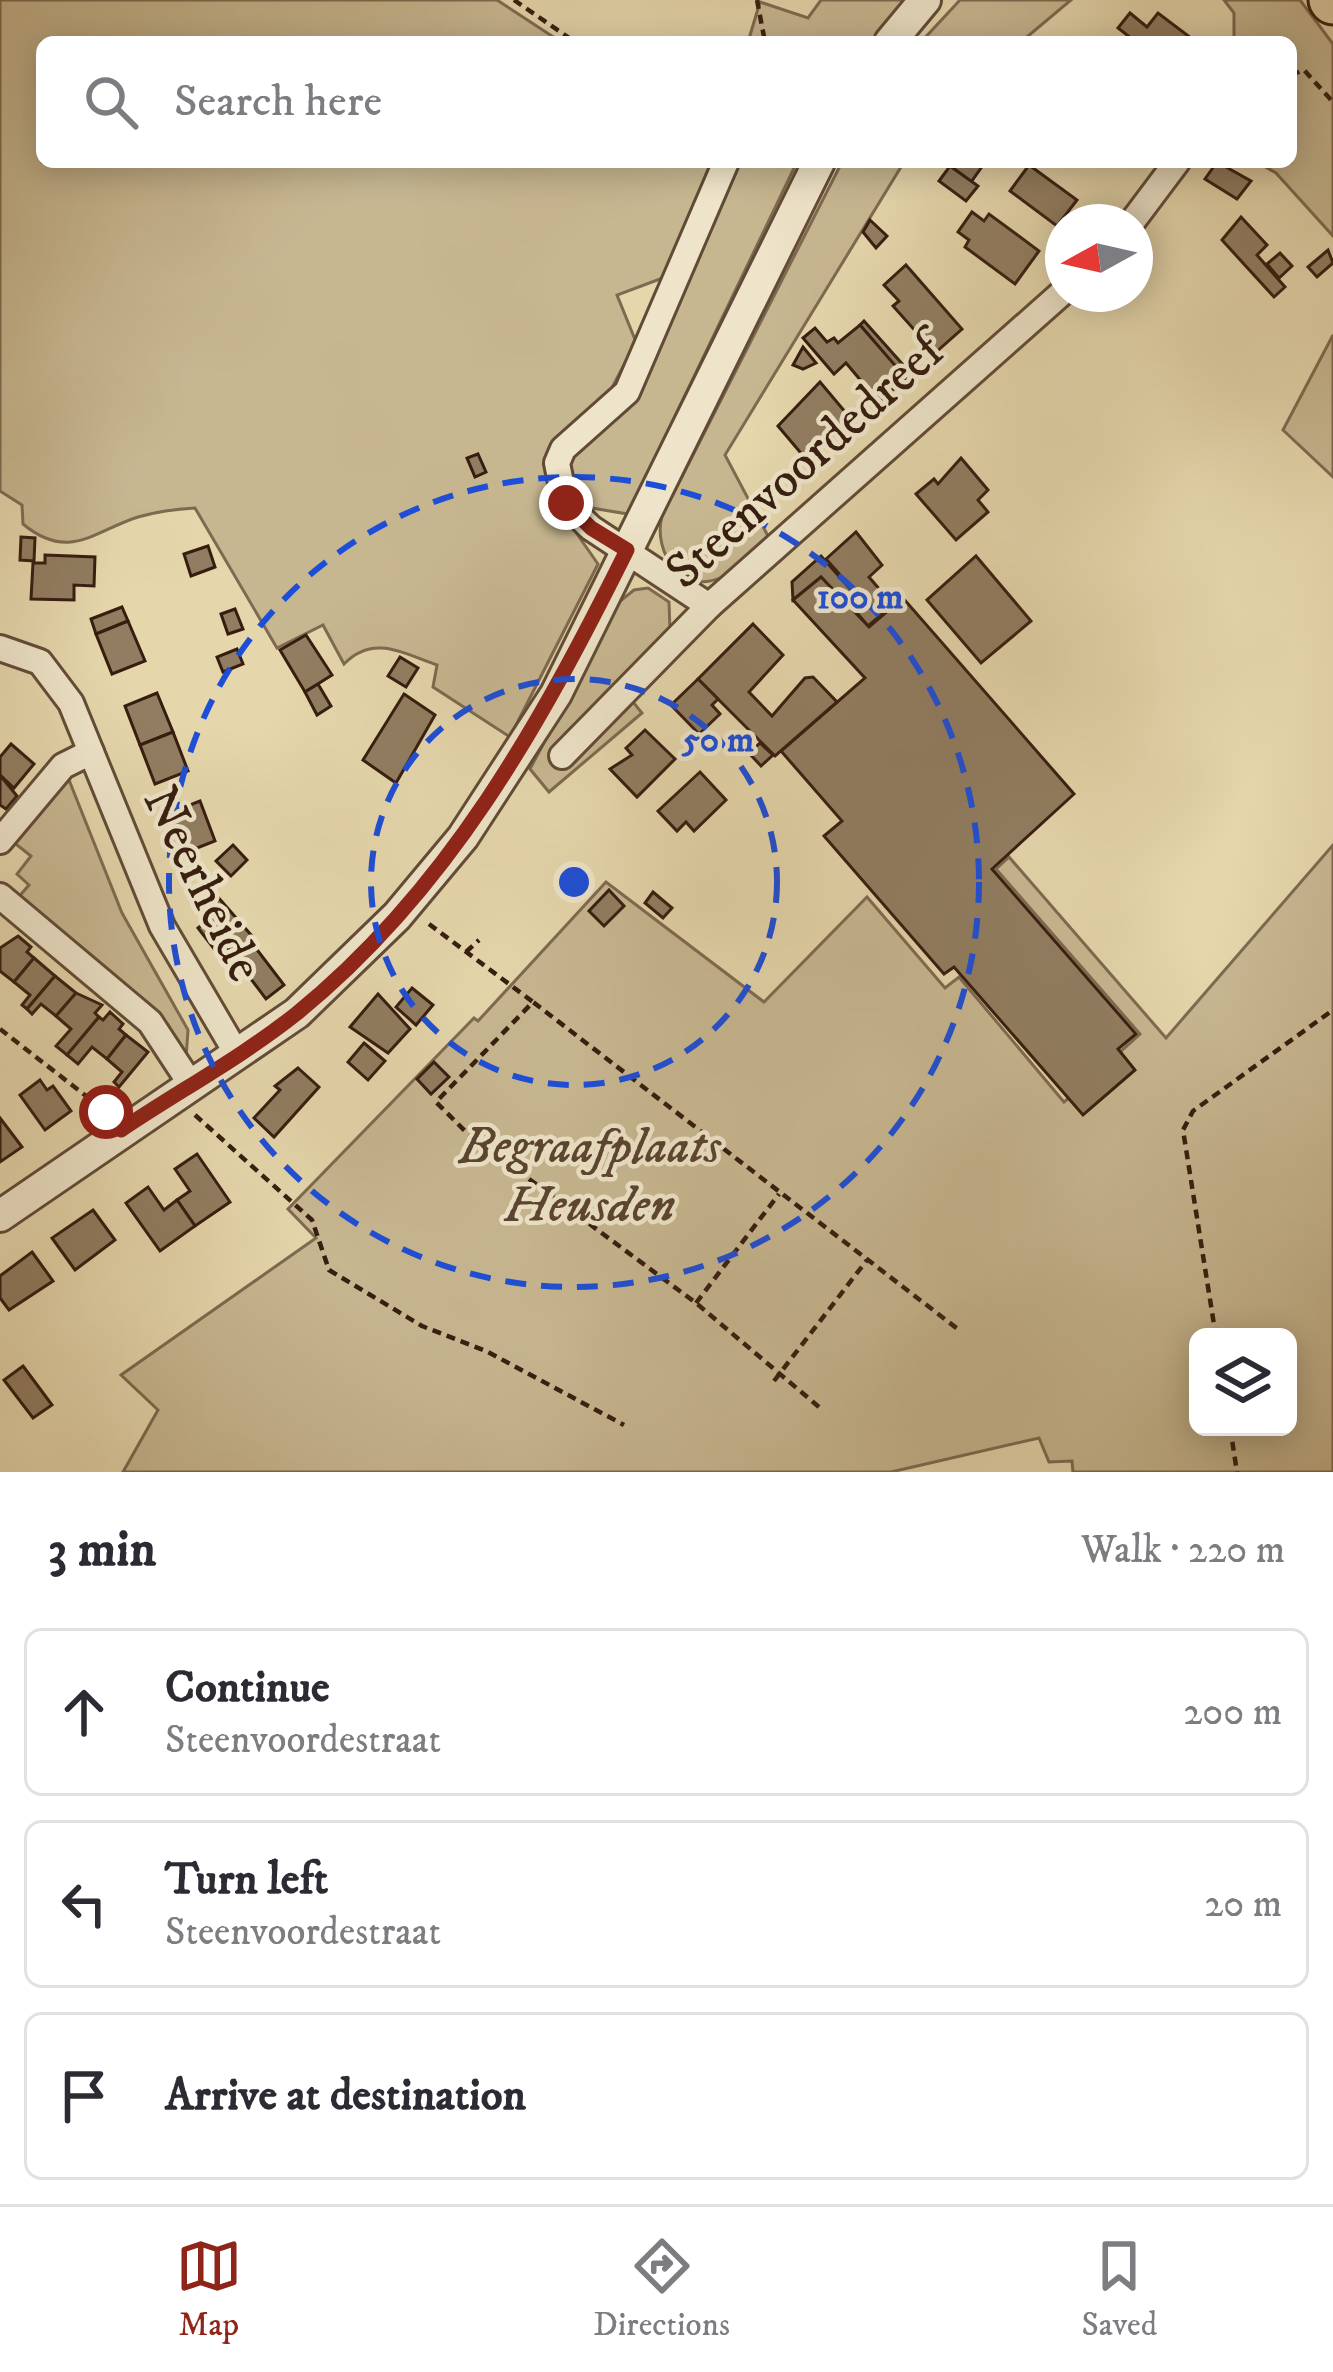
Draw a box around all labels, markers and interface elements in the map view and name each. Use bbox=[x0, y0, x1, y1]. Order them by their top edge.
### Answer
search box bbox=[36, 36, 1297, 168]
icon: search bbox=[78, 69, 144, 135]
text: Search here bbox=[174, 74, 382, 130]
north arrow bbox=[1045, 204, 1153, 312]
street label: Steenvoordedreef bbox=[653, 315, 963, 603]
route end bbox=[539, 476, 593, 530]
text: 100 m bbox=[817, 575, 903, 620]
text: 50 m bbox=[681, 718, 754, 763]
street label: Neerheide bbox=[127, 776, 277, 992]
centre of rings bbox=[553, 861, 595, 903]
route start bbox=[79, 1085, 133, 1139]
park label: Begraafplaats Heusden bbox=[457, 1115, 722, 1238]
map controls bbox=[1189, 1328, 1297, 1436]
button: layers bbox=[1189, 1328, 1297, 1436]
text: 3 min bbox=[48, 1518, 156, 1582]
text: Walk · 220 m bbox=[1081, 1526, 1285, 1575]
text: Continue bbox=[165, 1660, 330, 1716]
icon: ahead bbox=[51, 1679, 117, 1745]
text: 200 m bbox=[1183, 1688, 1282, 1737]
text: Steenvoordestraat bbox=[165, 1716, 441, 1765]
text: Turn left bbox=[165, 1852, 328, 1908]
icon: left bbox=[51, 1871, 117, 1937]
text: 20 m bbox=[1204, 1880, 1282, 1929]
text: Steenvoordestraat bbox=[165, 1908, 441, 1957]
icon: arrive bbox=[51, 2063, 117, 2129]
text: Arrive at destination bbox=[165, 2068, 526, 2124]
tab: Map bbox=[176, 2233, 242, 2346]
tab: Directions bbox=[593, 2233, 730, 2346]
tab: Saved bbox=[1081, 2233, 1157, 2346]

